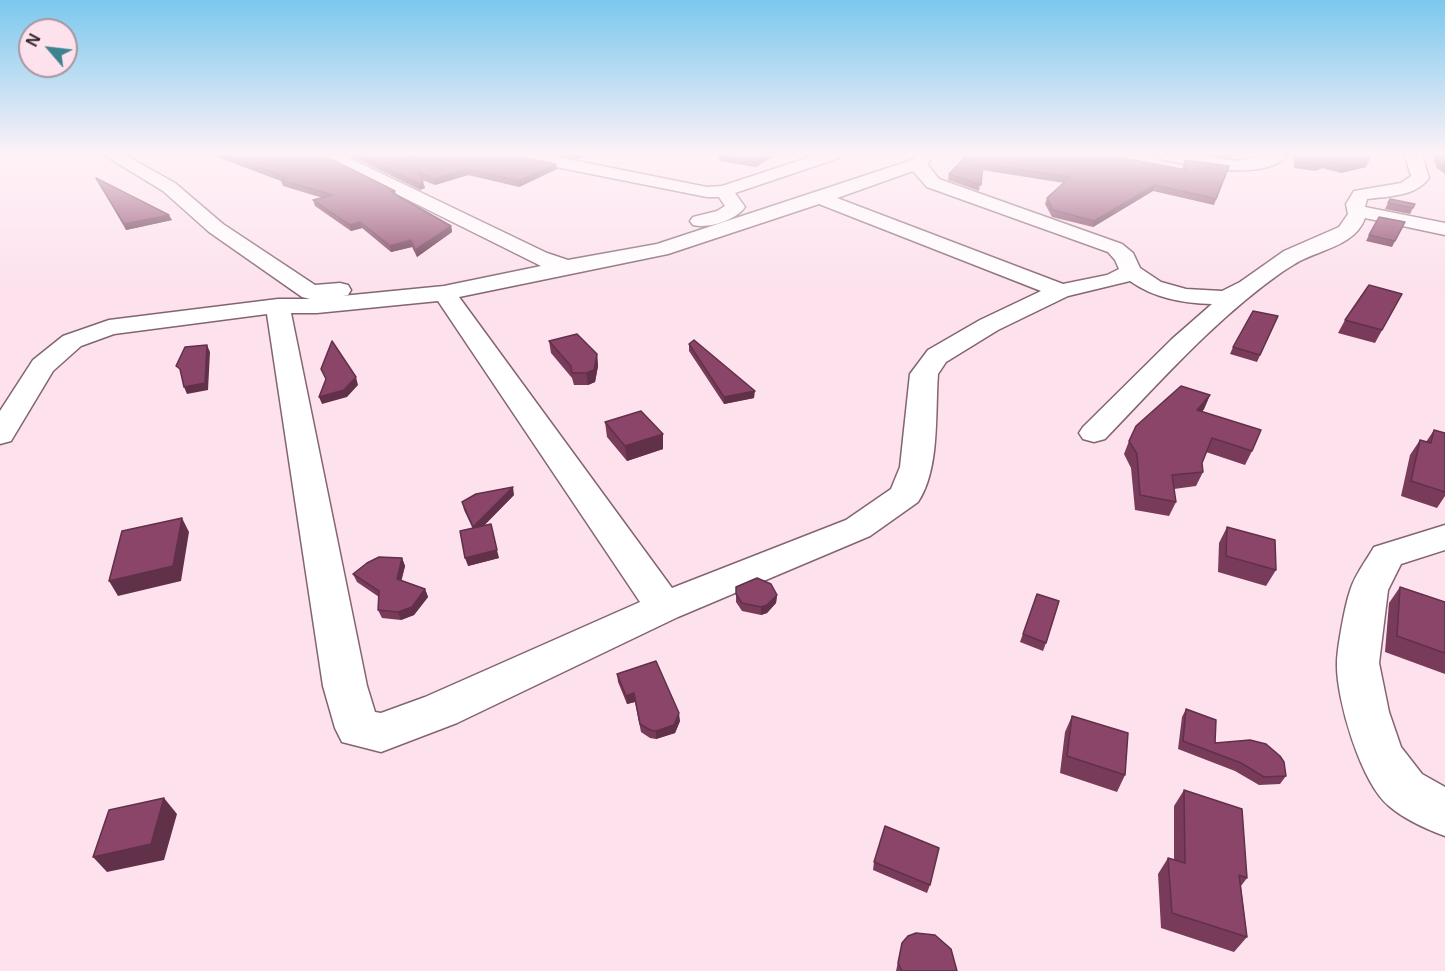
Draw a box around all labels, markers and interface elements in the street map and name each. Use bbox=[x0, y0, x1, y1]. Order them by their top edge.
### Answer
north arrow bbox=[18, 18, 78, 78]
text: N bbox=[23, 31, 44, 49]

